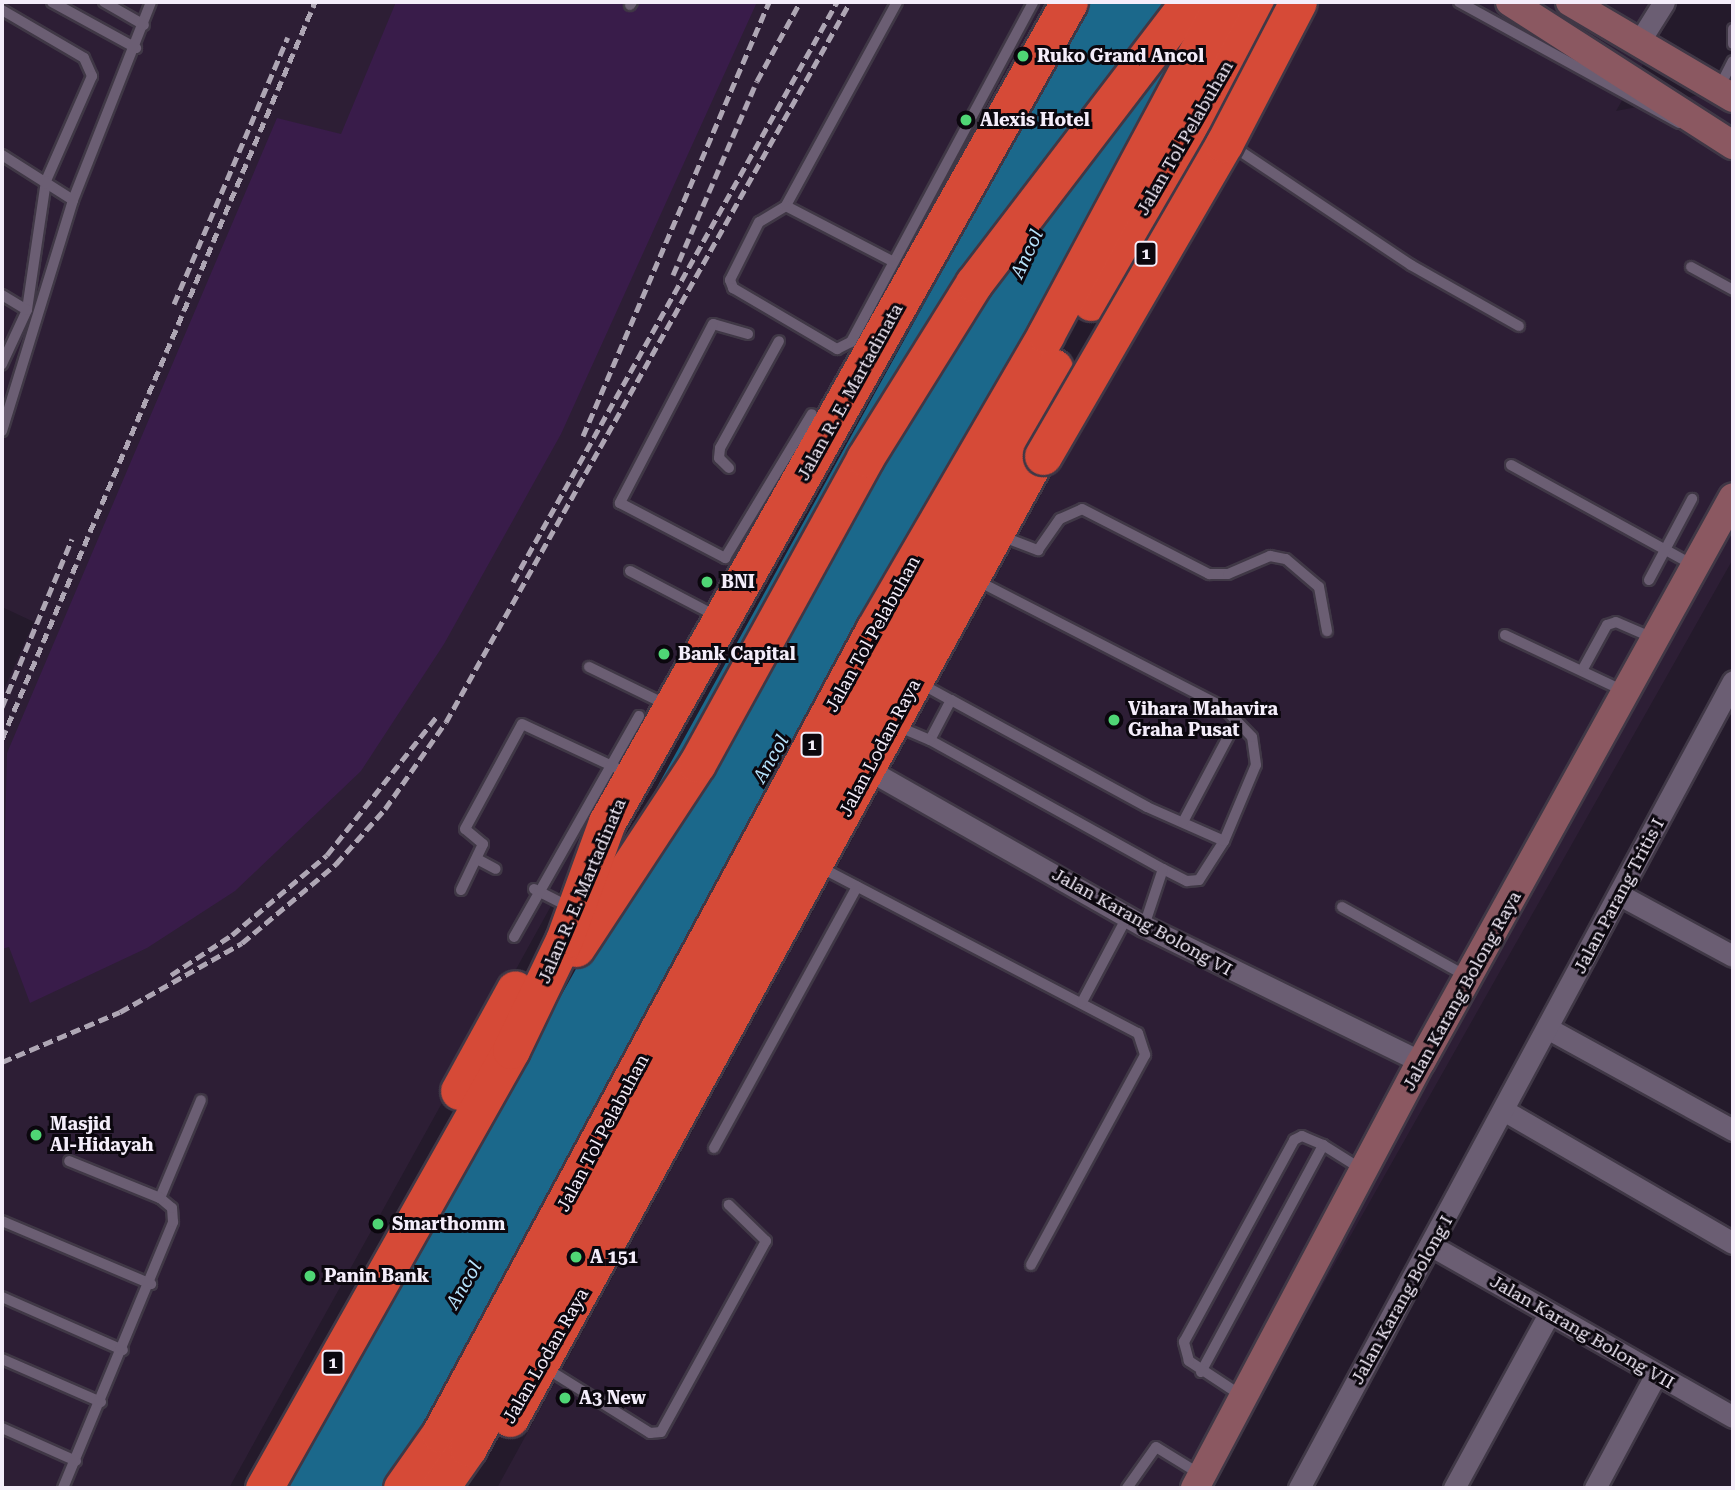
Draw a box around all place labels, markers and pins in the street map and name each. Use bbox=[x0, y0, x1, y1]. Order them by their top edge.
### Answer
place label: Ruko Grand Ancol bbox=[1037, 45, 1204, 67]
marker: Ruko Grand Ancol bbox=[1015, 48, 1031, 64]
place label: Alexis Hotel bbox=[980, 109, 1090, 131]
marker: Alexis Hotel bbox=[958, 112, 974, 128]
place label: BNI bbox=[721, 571, 755, 593]
marker: BNI bbox=[699, 574, 715, 590]
place label: Bank Capital bbox=[678, 643, 796, 665]
marker: Bank Capital bbox=[656, 646, 672, 662]
place label: Vihara Mahavira Graha Pusat bbox=[1128, 699, 1278, 742]
marker: Vihara Mahavira Graha Pusat bbox=[1106, 712, 1122, 728]
place label: Masjid Al-Hidayah bbox=[50, 1114, 154, 1156]
marker: Masjid Al-Hidayah bbox=[28, 1127, 44, 1143]
place label: Smarthomm bbox=[392, 1213, 505, 1235]
marker: Smarthomm bbox=[370, 1216, 386, 1232]
place label: A 151 bbox=[590, 1246, 638, 1268]
marker: A 151 bbox=[568, 1249, 584, 1265]
place label: Panin Bank bbox=[324, 1265, 429, 1287]
marker: Panin Bank bbox=[302, 1268, 318, 1284]
place label: A3 New bbox=[579, 1387, 646, 1409]
marker: A3 New bbox=[557, 1390, 573, 1406]

